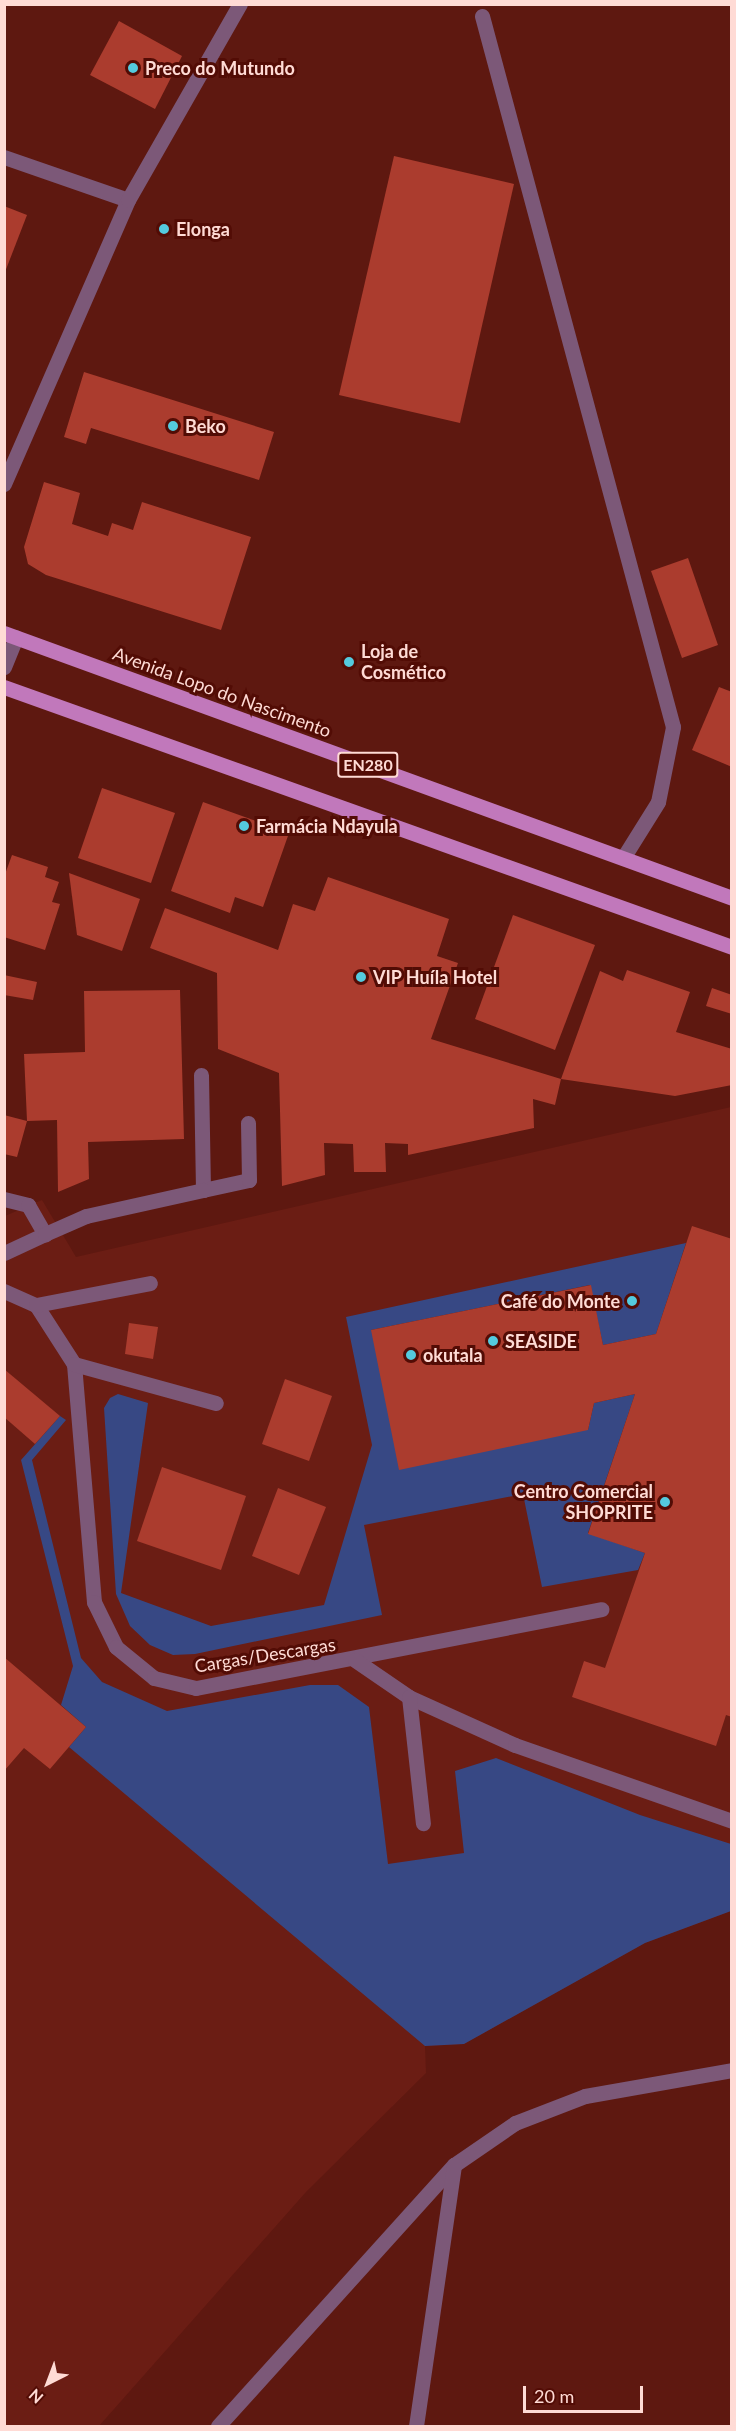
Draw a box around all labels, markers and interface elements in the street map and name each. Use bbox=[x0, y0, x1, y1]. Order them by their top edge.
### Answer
place label: Preco do Mutundo bbox=[145, 57, 295, 79]
marker: Preco do Mutundo bbox=[126, 61, 140, 75]
place label: Elonga bbox=[176, 218, 230, 240]
marker: Elonga bbox=[157, 222, 171, 236]
place label: Beko bbox=[185, 415, 226, 437]
marker: Beko bbox=[166, 419, 180, 433]
place label: Loja de Cosmético bbox=[361, 641, 446, 684]
street label: Avenida Lopo do Nascimento bbox=[110, 642, 334, 742]
marker: Loja de Cosmético bbox=[342, 655, 356, 669]
road number: EN280 bbox=[336, 752, 400, 778]
place label: Farmácia Ndayula bbox=[256, 815, 398, 837]
marker: Farmácia Ndayula bbox=[237, 819, 251, 833]
place label: VIP Huíla Hotel bbox=[373, 966, 498, 988]
marker: VIP Huíla Hotel bbox=[354, 970, 368, 984]
place label: Café do Monte bbox=[501, 1290, 620, 1312]
marker: Café do Monte bbox=[625, 1294, 639, 1308]
place label: SEASIDE bbox=[505, 1330, 577, 1352]
marker: SEASIDE bbox=[486, 1334, 500, 1348]
place label: okutala bbox=[423, 1344, 483, 1366]
marker: okutala bbox=[404, 1348, 418, 1362]
place label: Centro Comercial SHOPRITE bbox=[514, 1481, 653, 1524]
marker: Centro Comercial SHOPRITE bbox=[658, 1495, 672, 1509]
street label: Cargas/Descargas bbox=[193, 1633, 337, 1677]
north arrow bbox=[18, 2353, 78, 2413]
scale bar bbox=[526, 2374, 646, 2412]
text: 20 m bbox=[534, 2385, 574, 2407]
text: N bbox=[25, 2386, 47, 2408]

